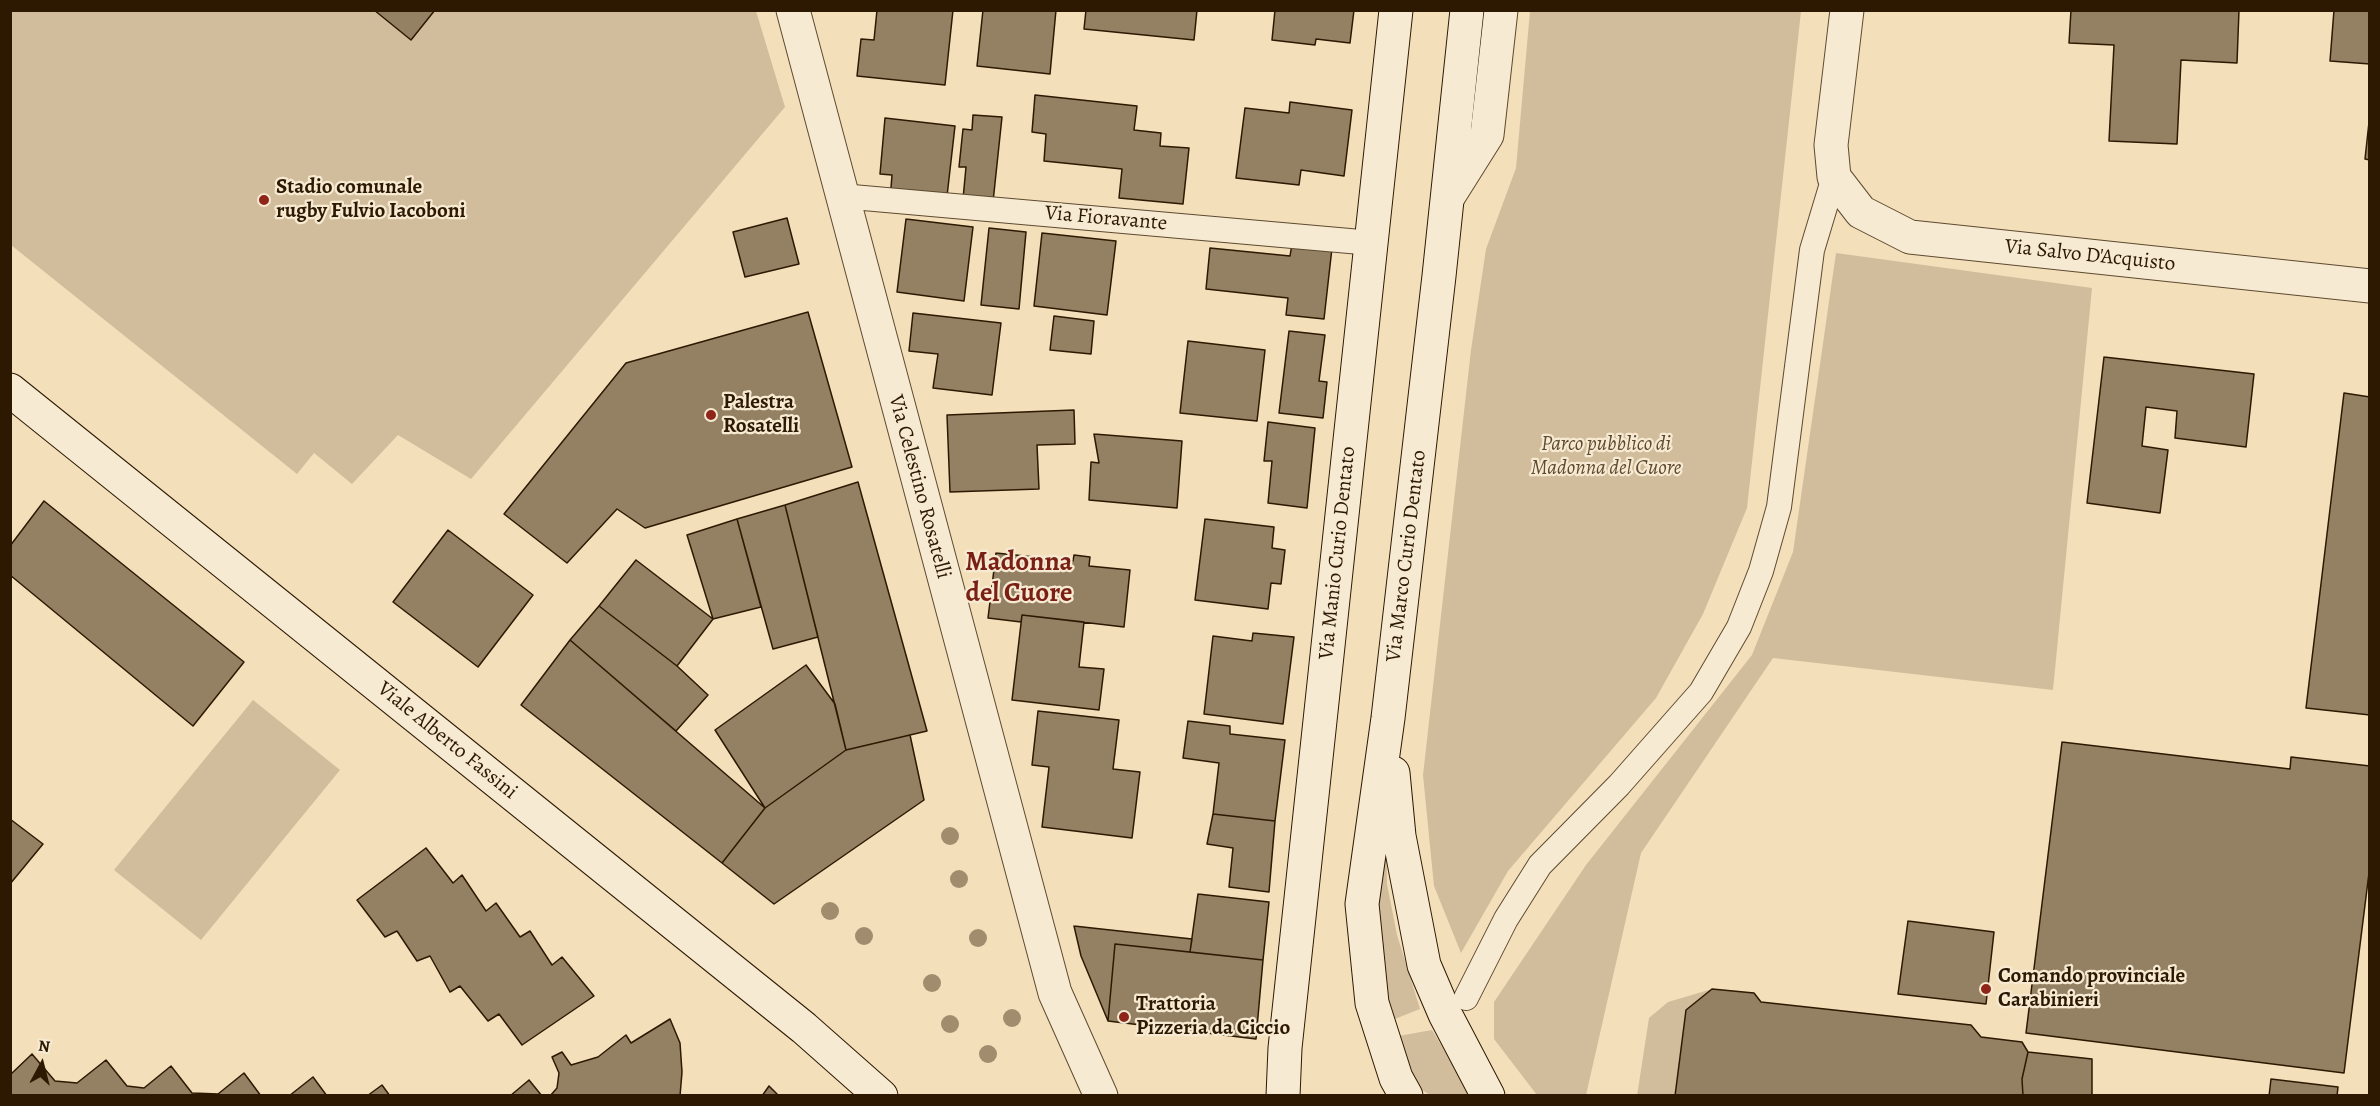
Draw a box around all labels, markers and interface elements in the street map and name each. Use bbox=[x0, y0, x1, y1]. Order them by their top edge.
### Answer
place label: Stadio comunale rugby Fulvio Iacoboni bbox=[276, 175, 466, 225]
marker: Stadio comunale rugby Fulvio Iacoboni bbox=[257, 193, 271, 207]
street label: Via Fioravante bbox=[1044, 201, 1168, 237]
street label: Via Salvo D'Acquisto bbox=[2004, 235, 2176, 277]
place label: Palestra Rosatelli bbox=[723, 390, 799, 440]
street label: Via Celestino Rosatelli bbox=[882, 392, 956, 582]
marker: Palestra Rosatelli bbox=[704, 408, 718, 422]
park label: Parco pubblico di Madonna del Cuore bbox=[1531, 432, 1681, 482]
street label: Via Manio Curio Dentato bbox=[1314, 445, 1362, 661]
street label: Via Marco Curio Dentato bbox=[1382, 449, 1432, 663]
district label: Madonna del Cuore bbox=[965, 547, 1073, 610]
street label: Viale Alberto Fassini bbox=[372, 677, 522, 805]
place label: Comando provinciale Carabinieri bbox=[1998, 964, 2185, 1014]
marker: Comando provinciale Carabinieri bbox=[1979, 982, 1993, 996]
place label: Trattoria Pizzeria da Ciccio bbox=[1136, 992, 1290, 1042]
marker: Trattoria Pizzeria da Ciccio bbox=[1117, 1010, 1131, 1024]
north arrow bbox=[12, 1034, 72, 1094]
text: N bbox=[37, 1035, 51, 1058]

